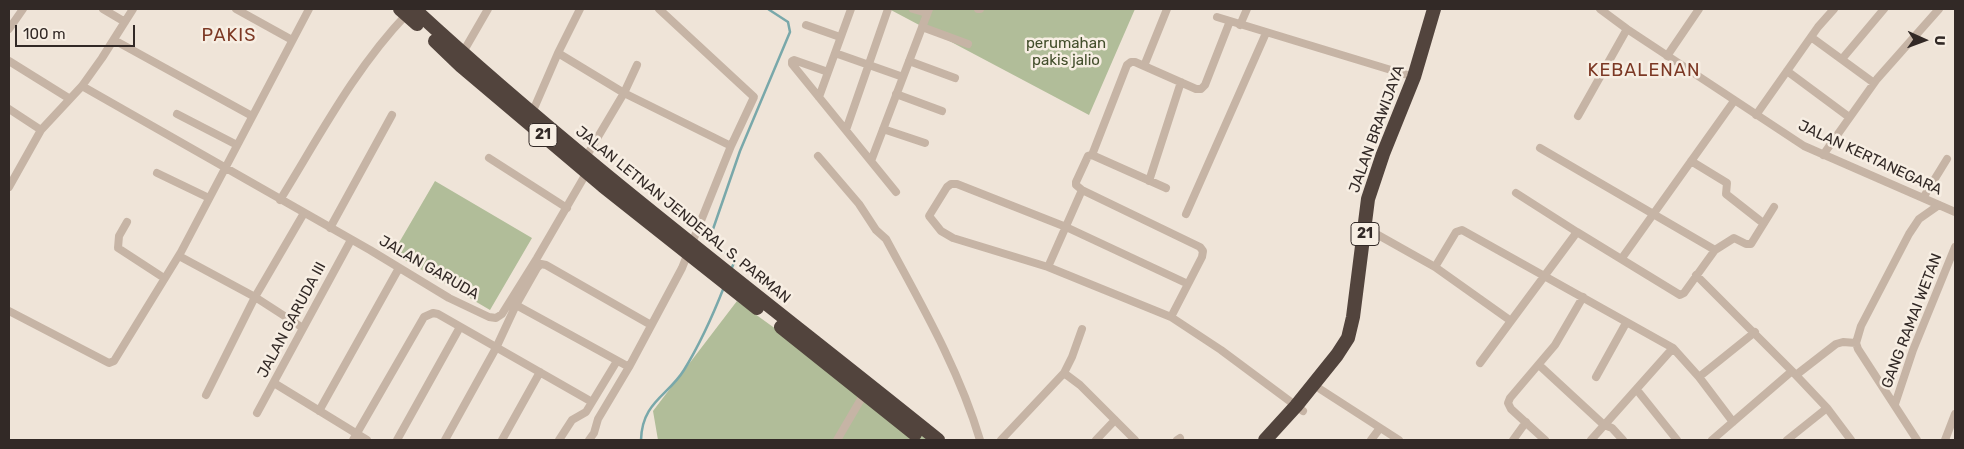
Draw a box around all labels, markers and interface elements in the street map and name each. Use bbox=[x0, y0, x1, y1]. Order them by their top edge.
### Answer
scale bar bbox=[18, 15, 138, 47]
north arrow bbox=[1899, 15, 1949, 65]
text: 100 m bbox=[23, 25, 65, 43]
district label: PAKIS bbox=[201, 25, 257, 47]
park label: perumahan pakis jalio bbox=[1026, 35, 1106, 70]
text: U bbox=[1931, 35, 1948, 46]
district label: KEBALENAN bbox=[1586, 60, 1702, 82]
street label: JALAN BRAWIJAYA bbox=[1346, 63, 1408, 195]
street label: JALAN KERTANEGARA bbox=[1795, 117, 1945, 199]
street label: JALAN LETNAN JENDERAL S. PARMAN bbox=[572, 123, 794, 307]
road number: 21 bbox=[529, 124, 557, 146]
road number: 21 bbox=[1351, 222, 1379, 245]
street label: JALAN GARUDA bbox=[376, 232, 482, 304]
street label: GANG RAMAI WETAN bbox=[1878, 251, 1946, 391]
street label: JALAN GARUDA III bbox=[254, 259, 330, 381]

